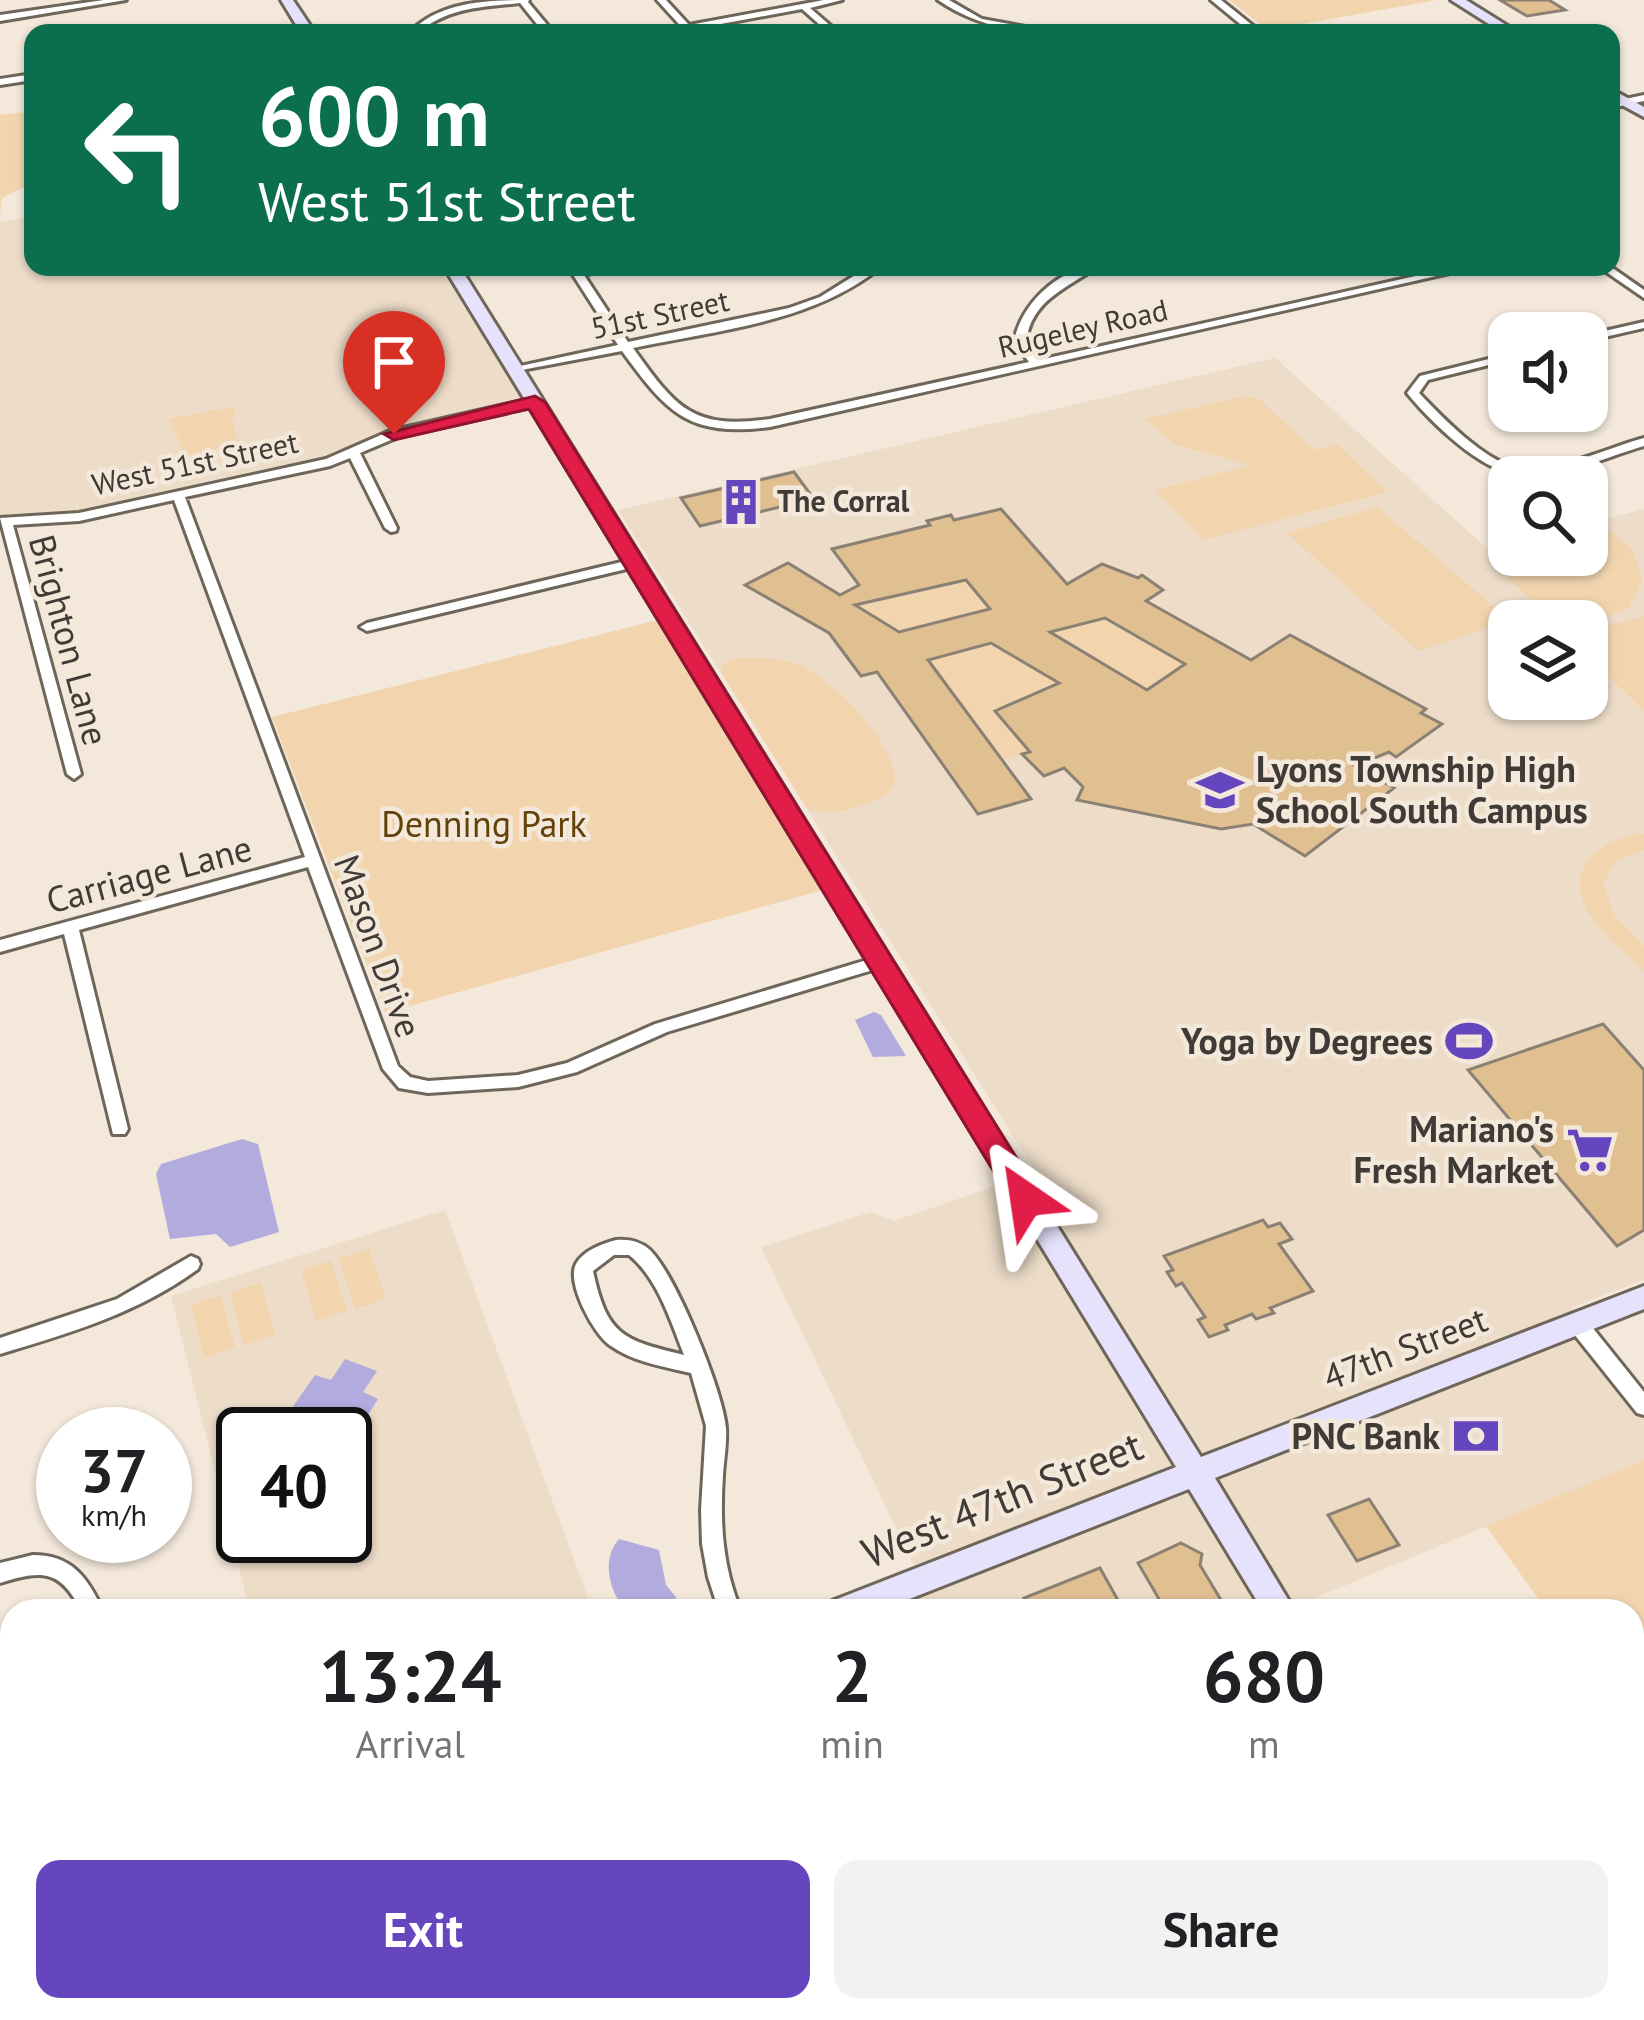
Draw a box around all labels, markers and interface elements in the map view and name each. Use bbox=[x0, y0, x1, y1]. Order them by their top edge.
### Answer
text: 600 m bbox=[258, 60, 490, 169]
icon: left bbox=[60, 72, 216, 228]
text: West 51st Street bbox=[258, 166, 636, 236]
street label: 51st Street bbox=[587, 280, 732, 347]
street label: Rugeley Road bbox=[994, 289, 1171, 366]
pin bbox=[343, 311, 445, 434]
map controls bbox=[1488, 312, 1608, 720]
button: sound bbox=[1488, 312, 1608, 432]
icon: arrive bbox=[361, 329, 427, 395]
street label: West 51st Street bbox=[88, 422, 301, 503]
button: search bbox=[1488, 456, 1608, 576]
building icon: The Corral bbox=[716, 477, 766, 527]
place label: The Corral bbox=[777, 481, 910, 520]
street label: Brighton Lane bbox=[19, 529, 120, 750]
button: layers bbox=[1488, 600, 1608, 720]
place label: Lyons Township High School South Campus bbox=[1256, 745, 1588, 833]
school or university icon: Lyons Township High School South Campus bbox=[1195, 765, 1245, 815]
park label: Denning Park bbox=[381, 800, 587, 847]
street label: Carriage Lane bbox=[41, 824, 257, 923]
street label: Mason Drive bbox=[324, 848, 433, 1043]
sports icon: Yoga by Degrees bbox=[1444, 1016, 1494, 1066]
place label: Yoga by Degrees bbox=[1180, 1017, 1433, 1064]
place label: Mariano's Fresh Market bbox=[1353, 1105, 1554, 1193]
supermarket icon: Mariano's Fresh Market bbox=[1565, 1125, 1615, 1175]
position arrow bbox=[963, 1136, 1089, 1262]
street label: 47th Street bbox=[1316, 1295, 1493, 1400]
speed limit sign: 40 bbox=[216, 1407, 372, 1563]
bank icon: PNC Bank bbox=[1451, 1411, 1501, 1461]
place label: PNC Bank bbox=[1292, 1412, 1440, 1459]
street label: West 47th Street bbox=[853, 1417, 1150, 1580]
text: 37 bbox=[80, 1431, 148, 1509]
text: km/h bbox=[81, 1495, 147, 1534]
text: 13:24 bbox=[319, 1629, 502, 1722]
text: 2 bbox=[832, 1629, 873, 1722]
text: 680 bbox=[1203, 1629, 1325, 1722]
text: Arrival bbox=[356, 1718, 465, 1769]
text: min bbox=[820, 1718, 884, 1769]
text: m bbox=[1248, 1718, 1280, 1769]
button: Exit bbox=[36, 1860, 810, 1998]
button: Share bbox=[834, 1860, 1608, 1998]

